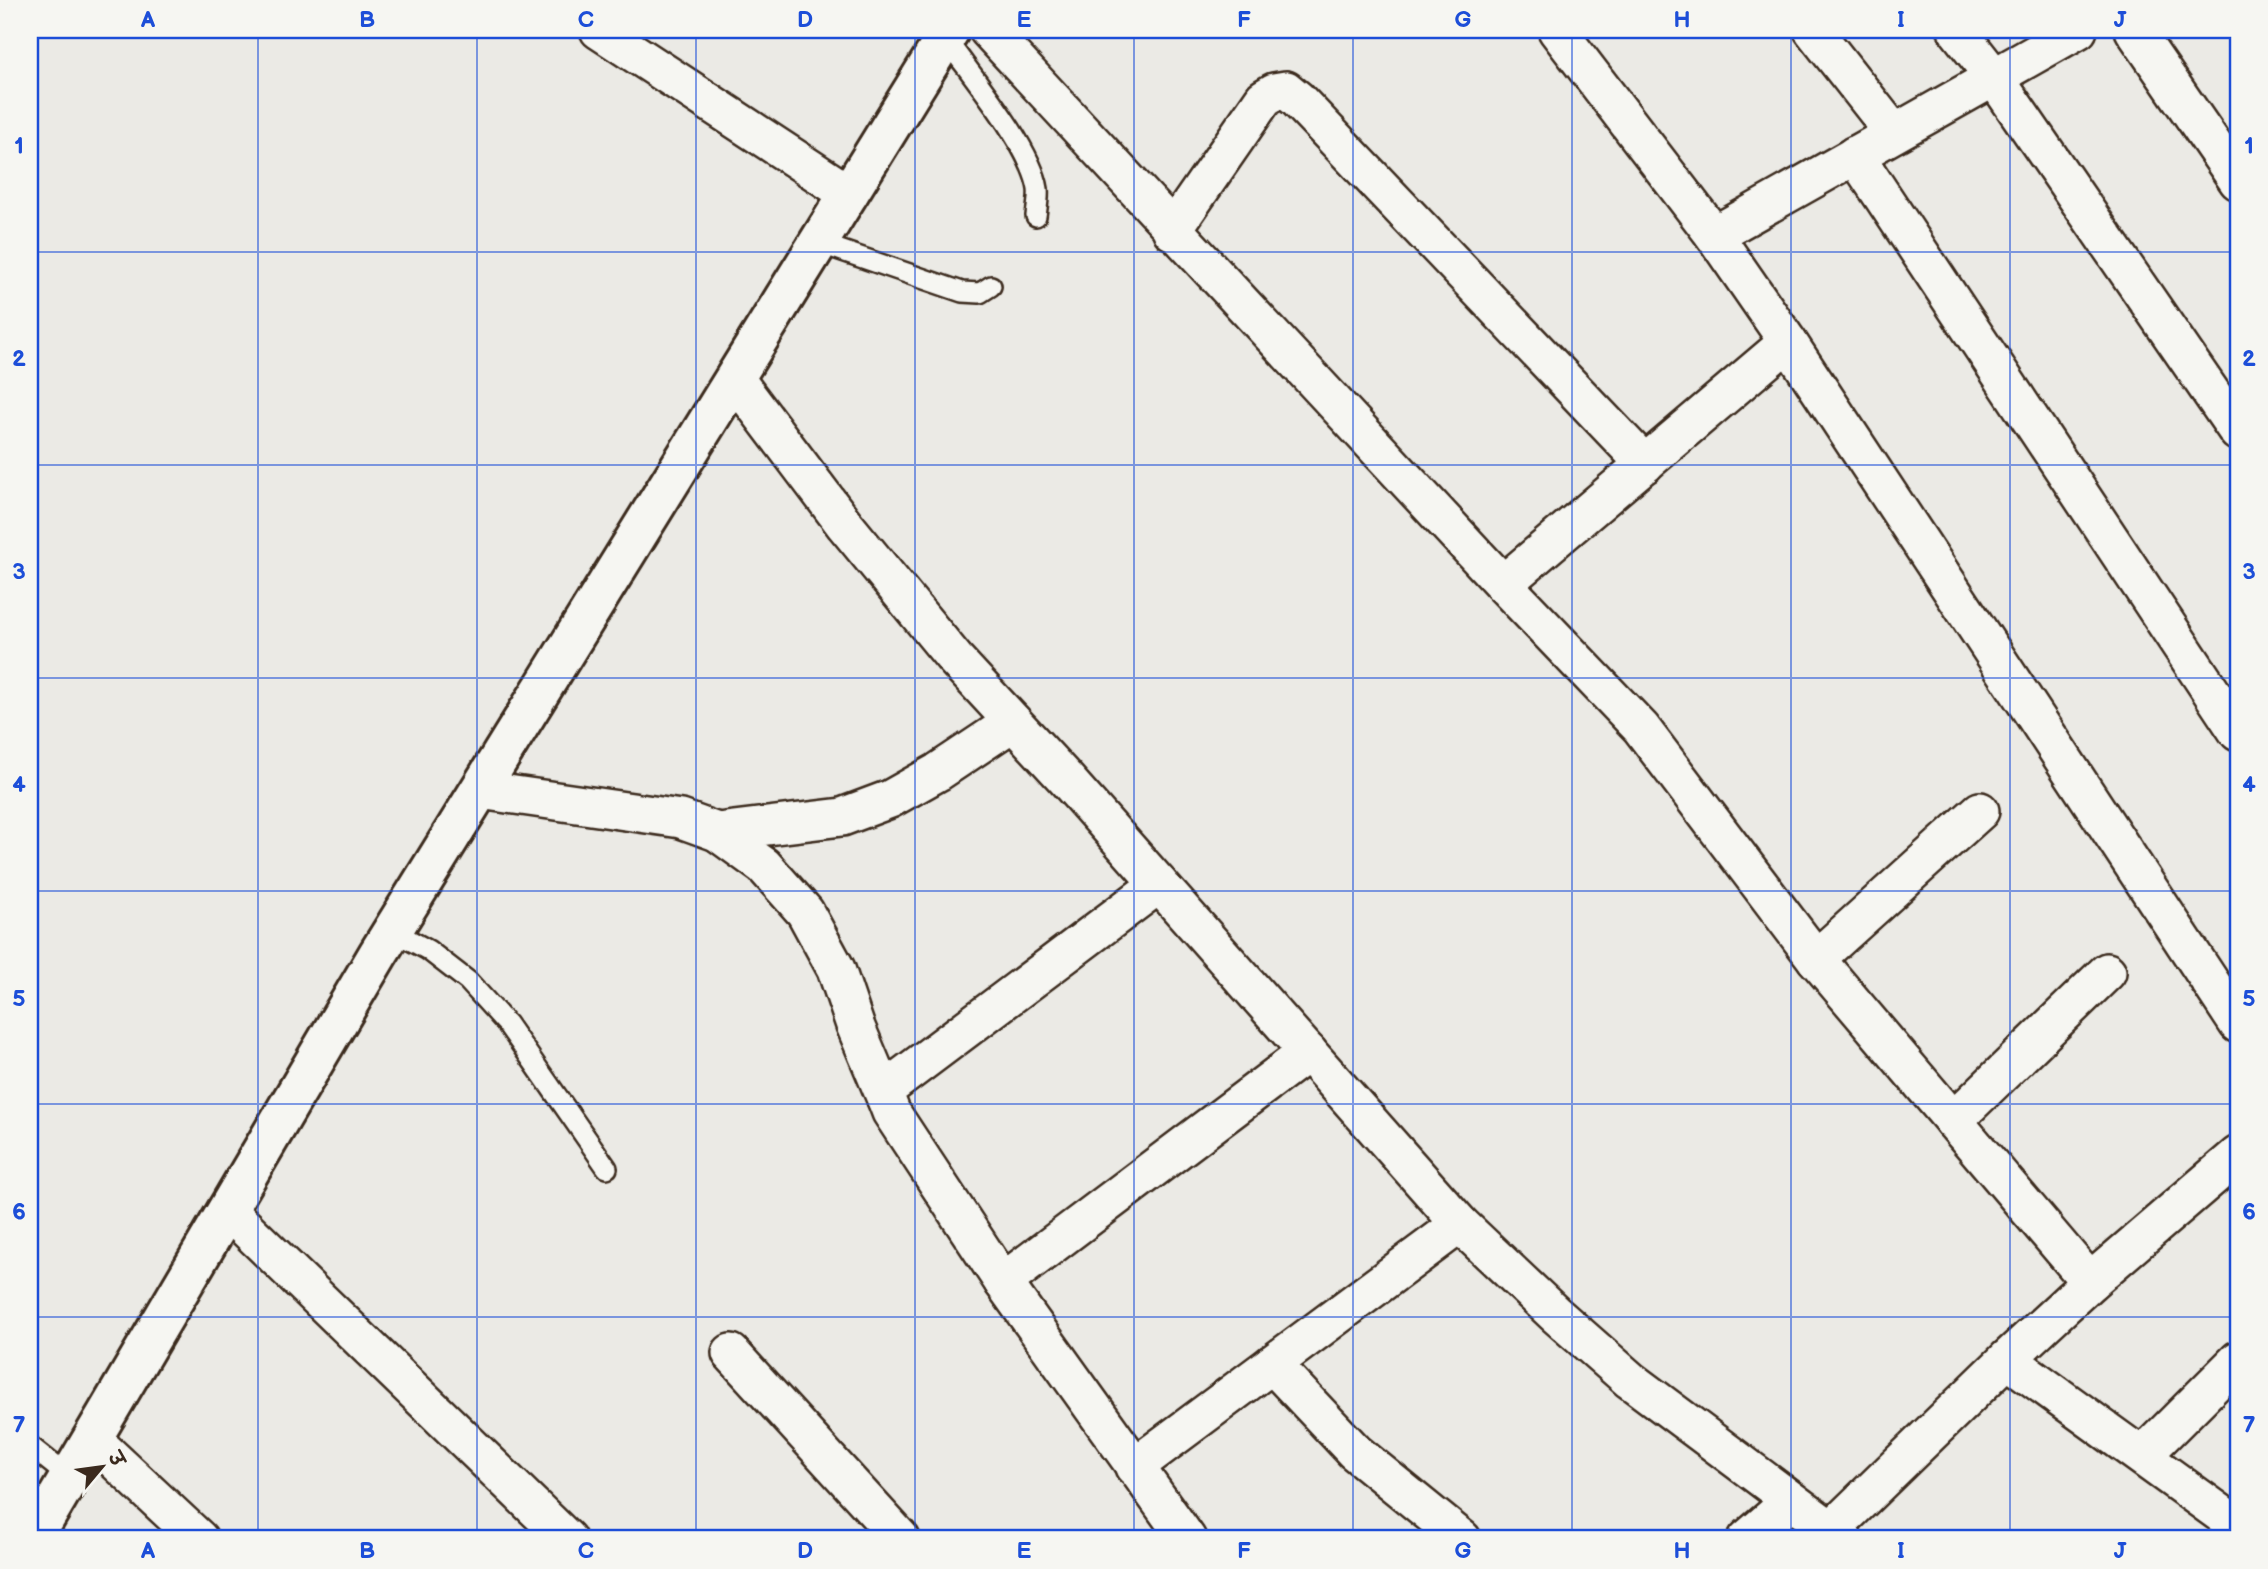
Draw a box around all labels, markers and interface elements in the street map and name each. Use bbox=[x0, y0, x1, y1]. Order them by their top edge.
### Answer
text: A bbox=[140, 6, 156, 34]
text: B bbox=[359, 6, 375, 34]
text: C bbox=[578, 6, 594, 34]
text: D bbox=[797, 6, 813, 34]
text: E bbox=[1017, 6, 1032, 34]
text: F bbox=[1237, 6, 1251, 34]
text: G bbox=[1455, 6, 1472, 34]
text: H bbox=[1673, 6, 1691, 34]
text: I bbox=[1897, 6, 1905, 34]
text: J bbox=[2114, 6, 2127, 34]
text: 1 bbox=[14, 132, 24, 160]
text: 1 bbox=[2244, 132, 2254, 160]
text: 2 bbox=[12, 345, 26, 373]
text: 2 bbox=[2242, 345, 2256, 373]
text: 3 bbox=[12, 558, 26, 586]
text: 3 bbox=[2242, 558, 2256, 586]
text: 4 bbox=[12, 771, 26, 799]
text: 4 bbox=[2242, 771, 2256, 799]
text: 5 bbox=[12, 985, 26, 1013]
text: 5 bbox=[2242, 985, 2256, 1013]
text: 6 bbox=[12, 1198, 26, 1226]
text: 6 bbox=[2242, 1198, 2256, 1226]
text: 7 bbox=[13, 1411, 26, 1439]
text: 7 bbox=[2243, 1411, 2256, 1439]
north arrow bbox=[66, 1432, 136, 1502]
text: उ bbox=[101, 1447, 130, 1473]
text: A bbox=[140, 1537, 156, 1565]
text: B bbox=[359, 1537, 375, 1565]
text: C bbox=[578, 1537, 594, 1565]
text: D bbox=[797, 1537, 813, 1565]
text: E bbox=[1017, 1537, 1032, 1565]
text: F bbox=[1237, 1537, 1251, 1565]
text: G bbox=[1455, 1537, 1472, 1565]
text: H bbox=[1673, 1537, 1691, 1565]
text: I bbox=[1897, 1537, 1905, 1565]
text: J bbox=[2114, 1537, 2127, 1565]

